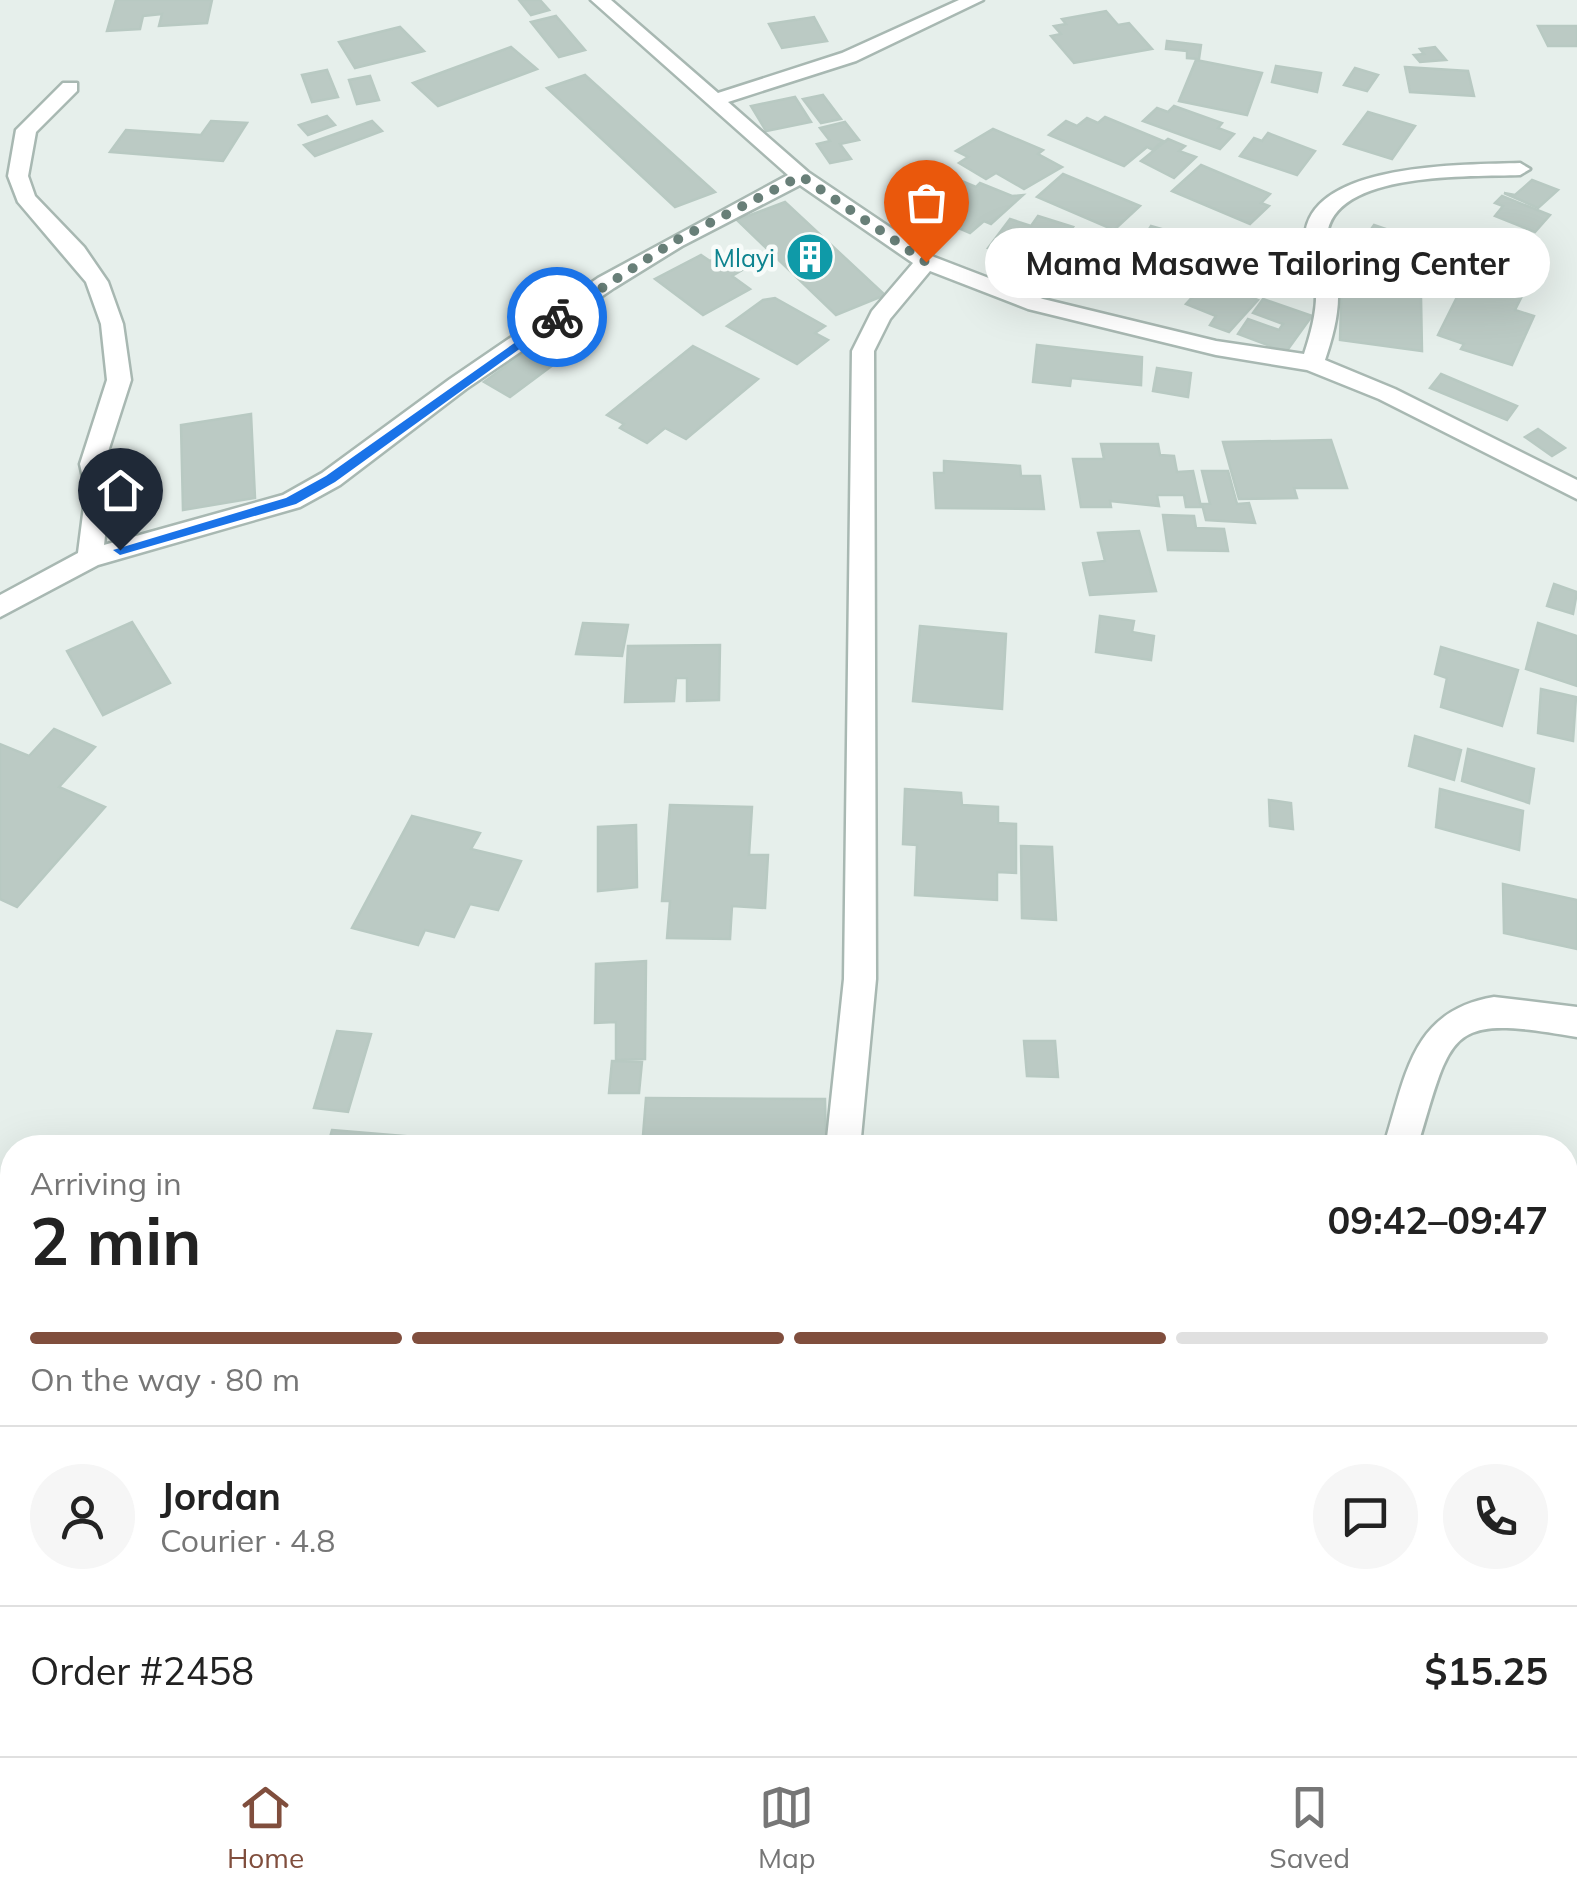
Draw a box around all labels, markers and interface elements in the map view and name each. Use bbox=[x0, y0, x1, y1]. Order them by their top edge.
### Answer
pin bbox=[884, 160, 969, 263]
icon: bag bbox=[899, 175, 954, 230]
callout: Mama Masawe Tailoring Center bbox=[986, 227, 1551, 297]
building icon: Mlayi bbox=[784, 231, 836, 283]
place label: Mlayi bbox=[713, 242, 775, 273]
text: Mama Masawe Tailoring Center bbox=[1025, 243, 1510, 283]
courier bbox=[507, 267, 607, 367]
icon: bike bbox=[530, 290, 585, 345]
pin bbox=[78, 448, 163, 551]
icon: home bbox=[93, 463, 148, 518]
text: Arriving in bbox=[30, 1163, 182, 1203]
text: 09:42–09:47 bbox=[1328, 1196, 1548, 1244]
text: 2 min bbox=[30, 1200, 201, 1281]
text: On the way · 80 m bbox=[30, 1359, 300, 1399]
button: person bbox=[30, 1464, 135, 1569]
button: chat bbox=[1313, 1464, 1418, 1569]
button: phone bbox=[1443, 1464, 1548, 1569]
text: Jordan bbox=[160, 1472, 281, 1520]
text: Courier · 4.8 bbox=[160, 1520, 336, 1560]
text: Order #2458 bbox=[30, 1647, 254, 1695]
text: $15.25 bbox=[1425, 1647, 1548, 1695]
tab: Home bbox=[227, 1780, 304, 1875]
tab: Map bbox=[758, 1780, 816, 1875]
tab: Saved bbox=[1269, 1780, 1350, 1875]

